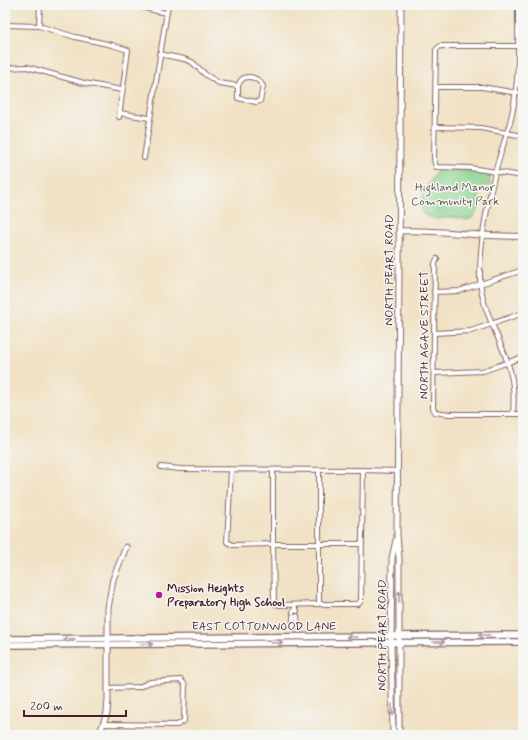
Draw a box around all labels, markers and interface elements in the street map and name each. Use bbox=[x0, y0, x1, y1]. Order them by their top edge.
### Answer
park label: Highland Manor Community Park bbox=[411, 180, 499, 210]
street label: NORTH PEART ROAD bbox=[382, 214, 398, 326]
street label: NORTH AGAVE STREET bbox=[417, 271, 433, 399]
street label: NORTH PEART ROAD bbox=[375, 579, 391, 691]
place label: Mission Heights Preparatory High School bbox=[167, 581, 285, 612]
marker: Mission Heights Preparatory High School bbox=[154, 590, 164, 600]
one-way arrow bbox=[395, 591, 403, 604]
street label: EAST COTTONWOOD LANE bbox=[192, 619, 336, 635]
one-way arrow bbox=[478, 631, 491, 639]
one-way arrow bbox=[346, 633, 359, 641]
one-way arrow bbox=[63, 635, 76, 643]
one-way arrow bbox=[432, 638, 445, 646]
one-way arrow bbox=[270, 639, 283, 647]
one-way arrow bbox=[140, 640, 153, 648]
scale bar bbox=[24, 692, 126, 718]
text: 200 m bbox=[30, 699, 63, 715]
one-way arrow bbox=[388, 703, 396, 716]

